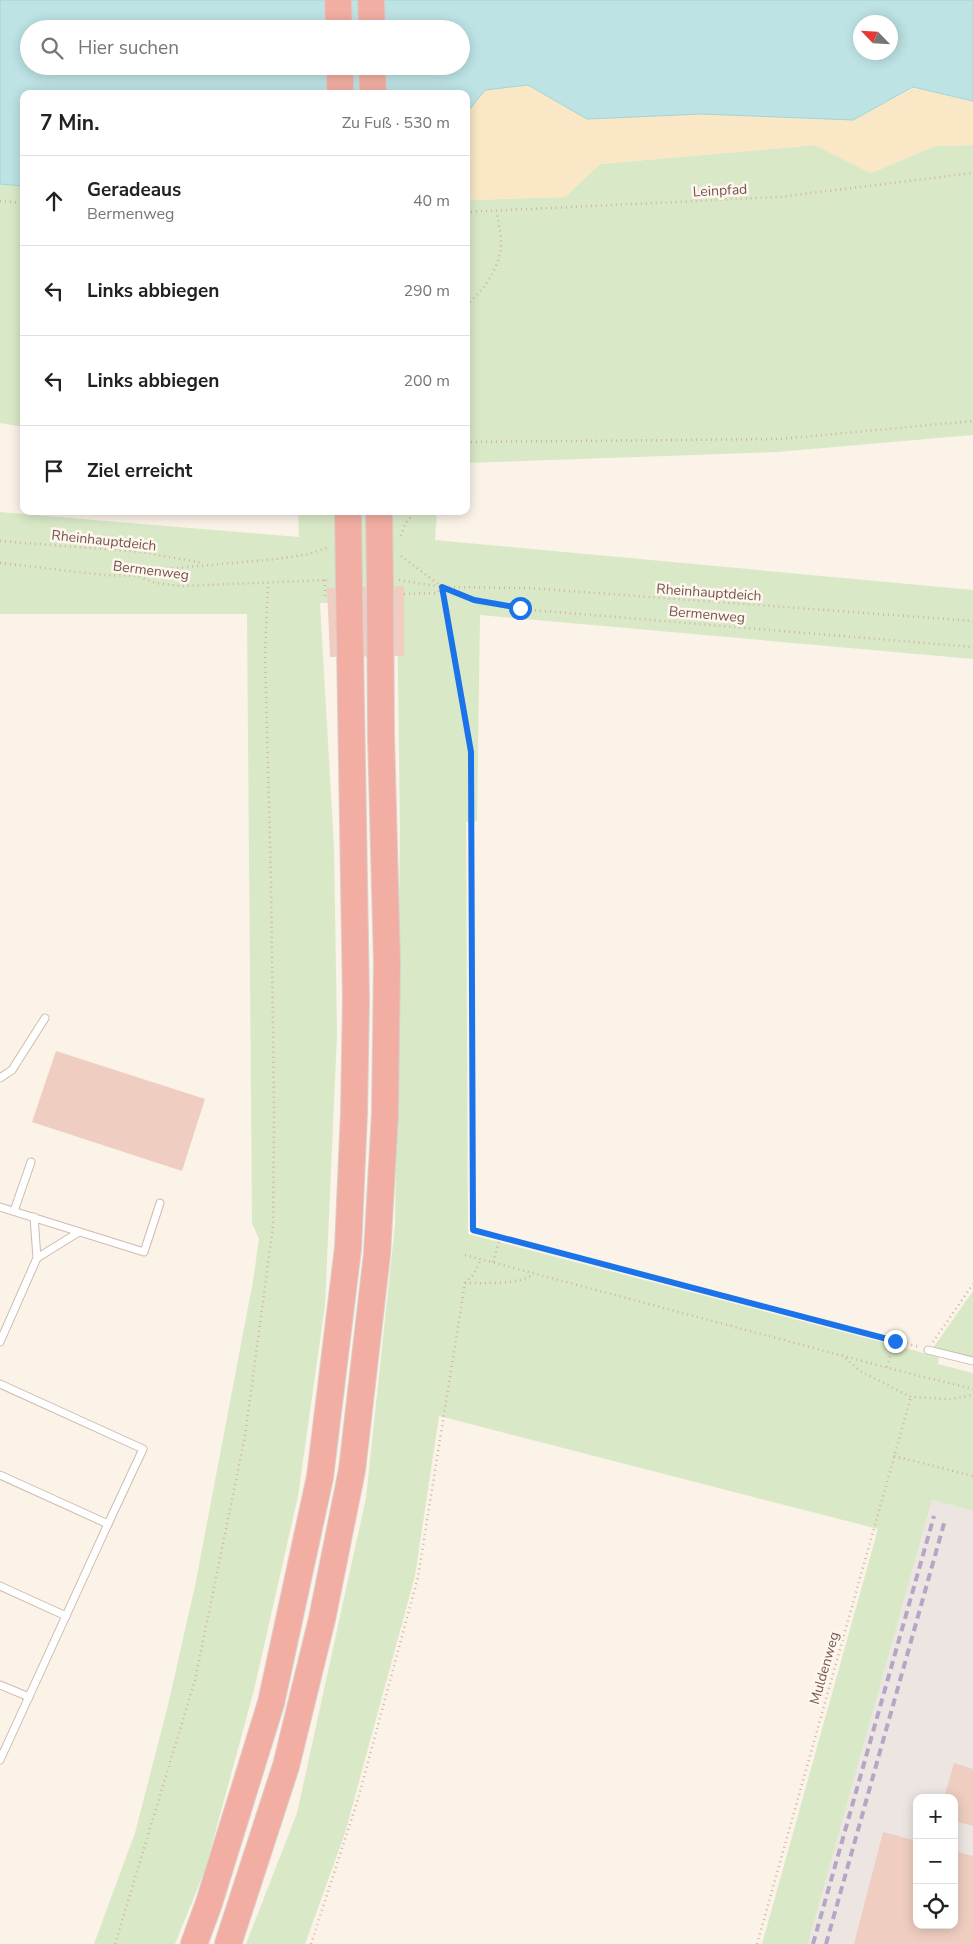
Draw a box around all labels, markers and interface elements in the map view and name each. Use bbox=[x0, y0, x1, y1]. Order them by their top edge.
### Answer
north arrow bbox=[853, 15, 898, 60]
search box bbox=[20, 20, 470, 75]
icon: search bbox=[38, 34, 66, 62]
text: Hier suchen bbox=[78, 35, 179, 61]
text: 7 Min. bbox=[40, 109, 99, 137]
text: Zu Fuß · 530 m bbox=[342, 112, 450, 134]
text: Geradeaus bbox=[87, 177, 181, 203]
street label: Leinpfad bbox=[692, 180, 748, 201]
icon: ahead bbox=[40, 187, 68, 215]
text: 40 m bbox=[413, 190, 450, 212]
text: Bermenweg bbox=[87, 203, 175, 225]
icon: left bbox=[40, 277, 68, 305]
text: Links abbiegen bbox=[87, 278, 219, 304]
text: 290 m bbox=[403, 280, 450, 302]
icon: left bbox=[40, 367, 68, 395]
text: Links abbiegen bbox=[87, 368, 219, 394]
text: 200 m bbox=[403, 370, 450, 392]
icon: arrive bbox=[40, 457, 68, 485]
text: Ziel erreicht bbox=[87, 458, 192, 484]
street label: Rheinhauptdeich bbox=[51, 526, 157, 555]
street label: Bermenweg bbox=[112, 556, 190, 585]
street label: Rheinhauptdeich bbox=[656, 579, 762, 606]
route start bbox=[509, 597, 532, 620]
street label: Bermenweg bbox=[668, 602, 746, 627]
route end bbox=[884, 1330, 907, 1353]
street label: Muldenweg bbox=[805, 1630, 844, 1707]
map controls bbox=[913, 1794, 958, 1929]
button: + bbox=[913, 1794, 958, 1839]
button: − bbox=[913, 1839, 958, 1884]
button: locate bbox=[913, 1884, 958, 1929]

